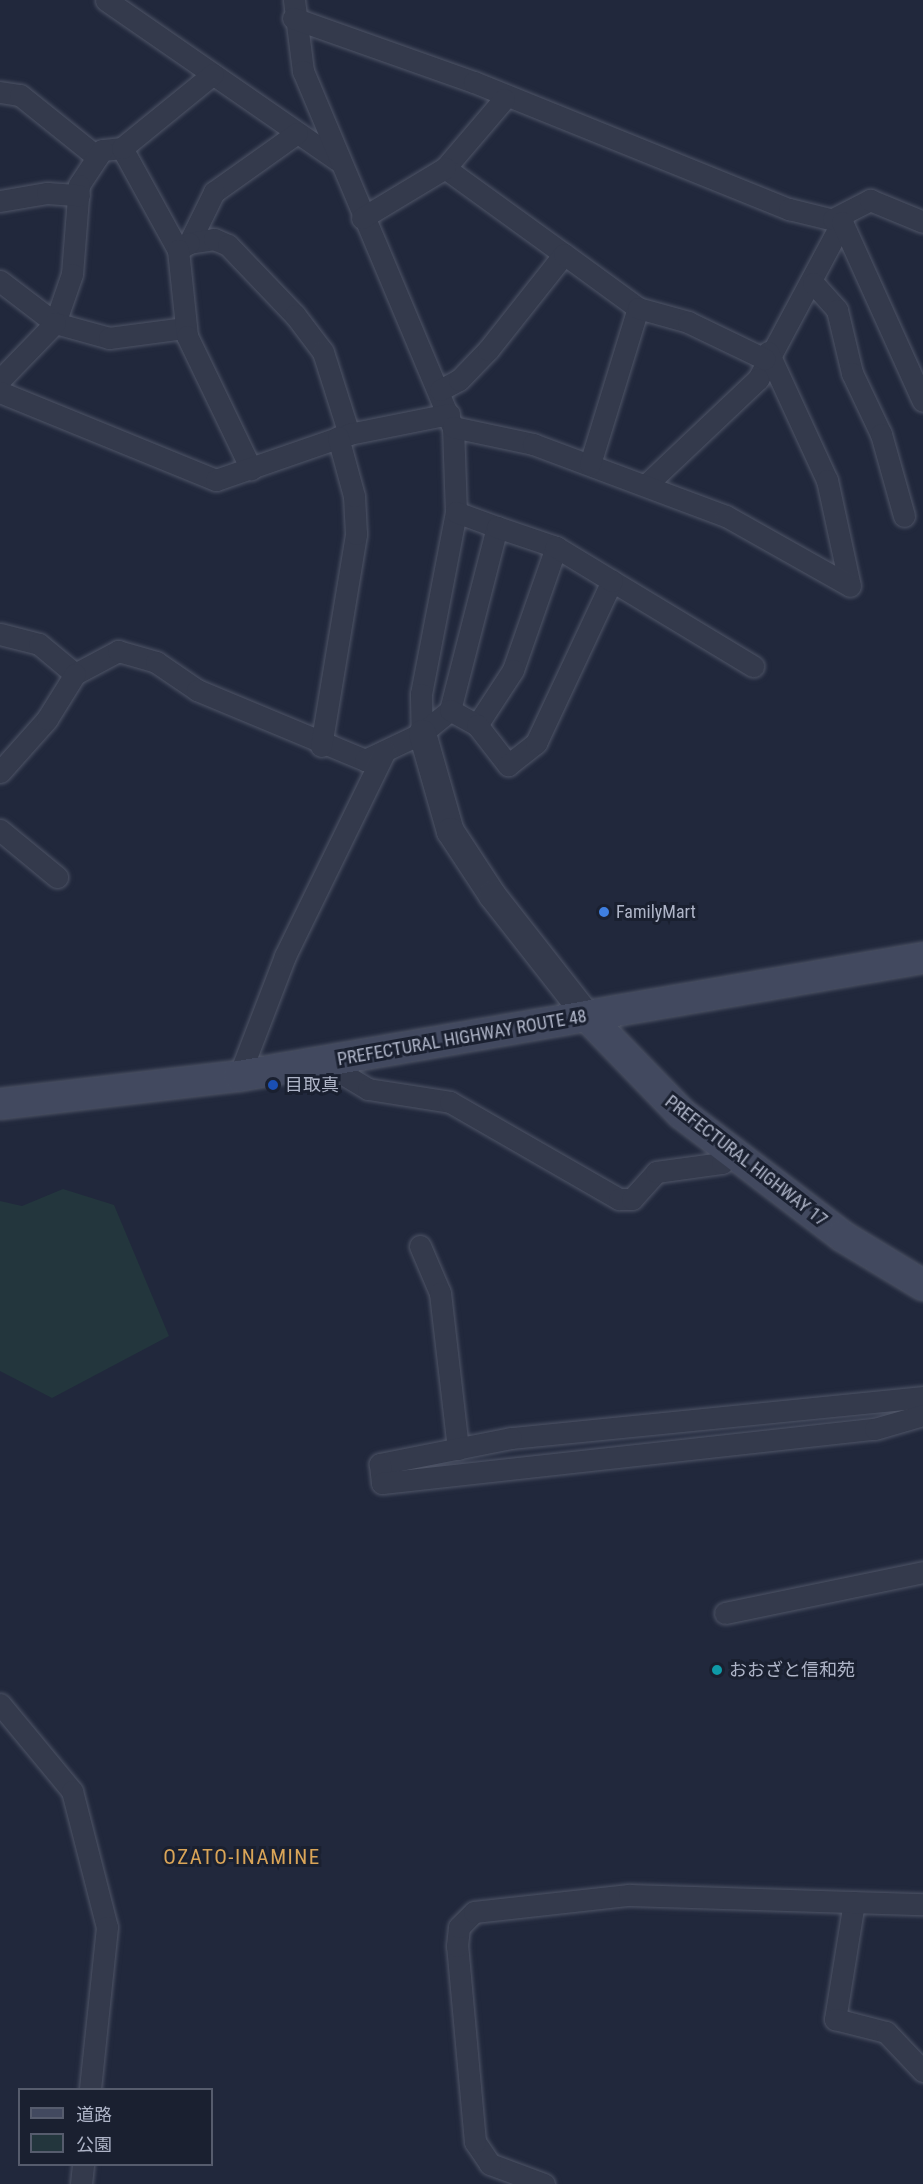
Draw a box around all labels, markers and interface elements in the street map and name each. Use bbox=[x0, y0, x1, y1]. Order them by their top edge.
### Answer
place label: FamilyMart bbox=[616, 901, 696, 923]
marker: FamilyMart bbox=[597, 905, 611, 919]
street label: PREFECTURAL HIGHWAY ROUTE 48 bbox=[336, 1005, 588, 1071]
place label: 目取真 bbox=[285, 1074, 339, 1096]
marker: 目取真 bbox=[266, 1078, 280, 1092]
street label: PREFECTURAL HIGHWAY 17 bbox=[661, 1091, 831, 1231]
place label: おおざと信和苑 bbox=[729, 1659, 855, 1681]
marker: おおざと信和苑 bbox=[710, 1663, 724, 1677]
district label: OZATO-INAMINE bbox=[163, 1844, 321, 1870]
legend bbox=[18, 2088, 213, 2166]
text: 道路 bbox=[76, 2104, 112, 2125]
text: 公園 bbox=[76, 2134, 112, 2155]

